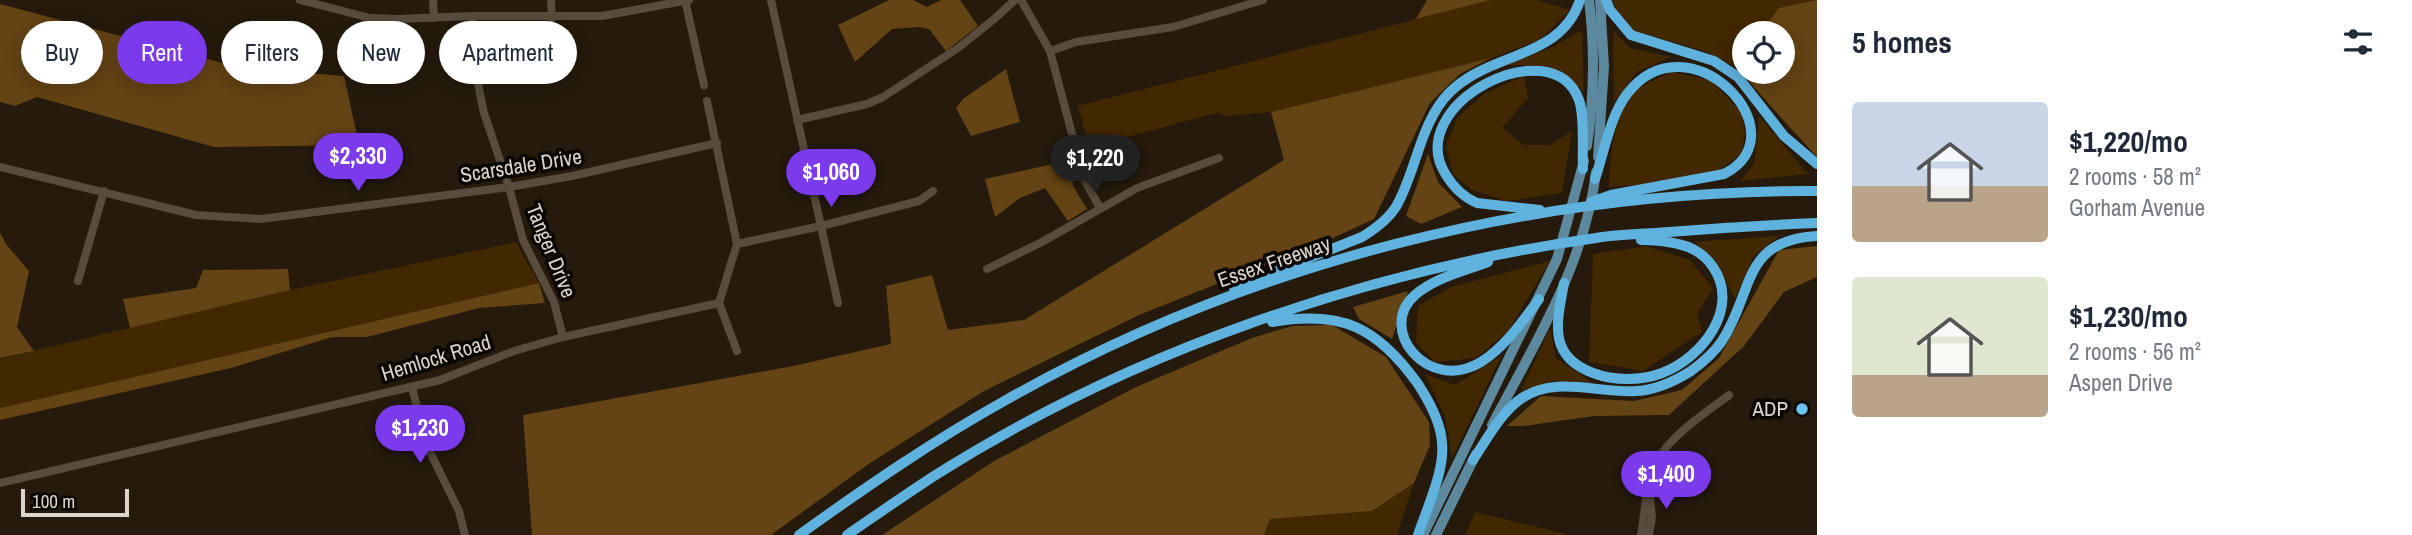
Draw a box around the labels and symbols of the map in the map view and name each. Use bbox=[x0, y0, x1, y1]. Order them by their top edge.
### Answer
pin: $2,330 bbox=[301, 134, 415, 193]
pin: $1,220 bbox=[1038, 136, 1152, 195]
street label: Scarsdale Drive bbox=[458, 142, 584, 189]
pin: $1,060 bbox=[774, 150, 888, 209]
street label: Tanger Drive bbox=[519, 200, 583, 302]
street label: Essex Freeway bbox=[1213, 229, 1335, 294]
street label: Hemlock Road bbox=[378, 327, 494, 388]
place label: ADP bbox=[1752, 394, 1788, 423]
marker: ADP bbox=[1794, 401, 1810, 417]
pin: $1,230 bbox=[363, 406, 477, 465]
pin: $1,400 bbox=[1609, 452, 1723, 511]
scale bar bbox=[21, 486, 130, 518]

